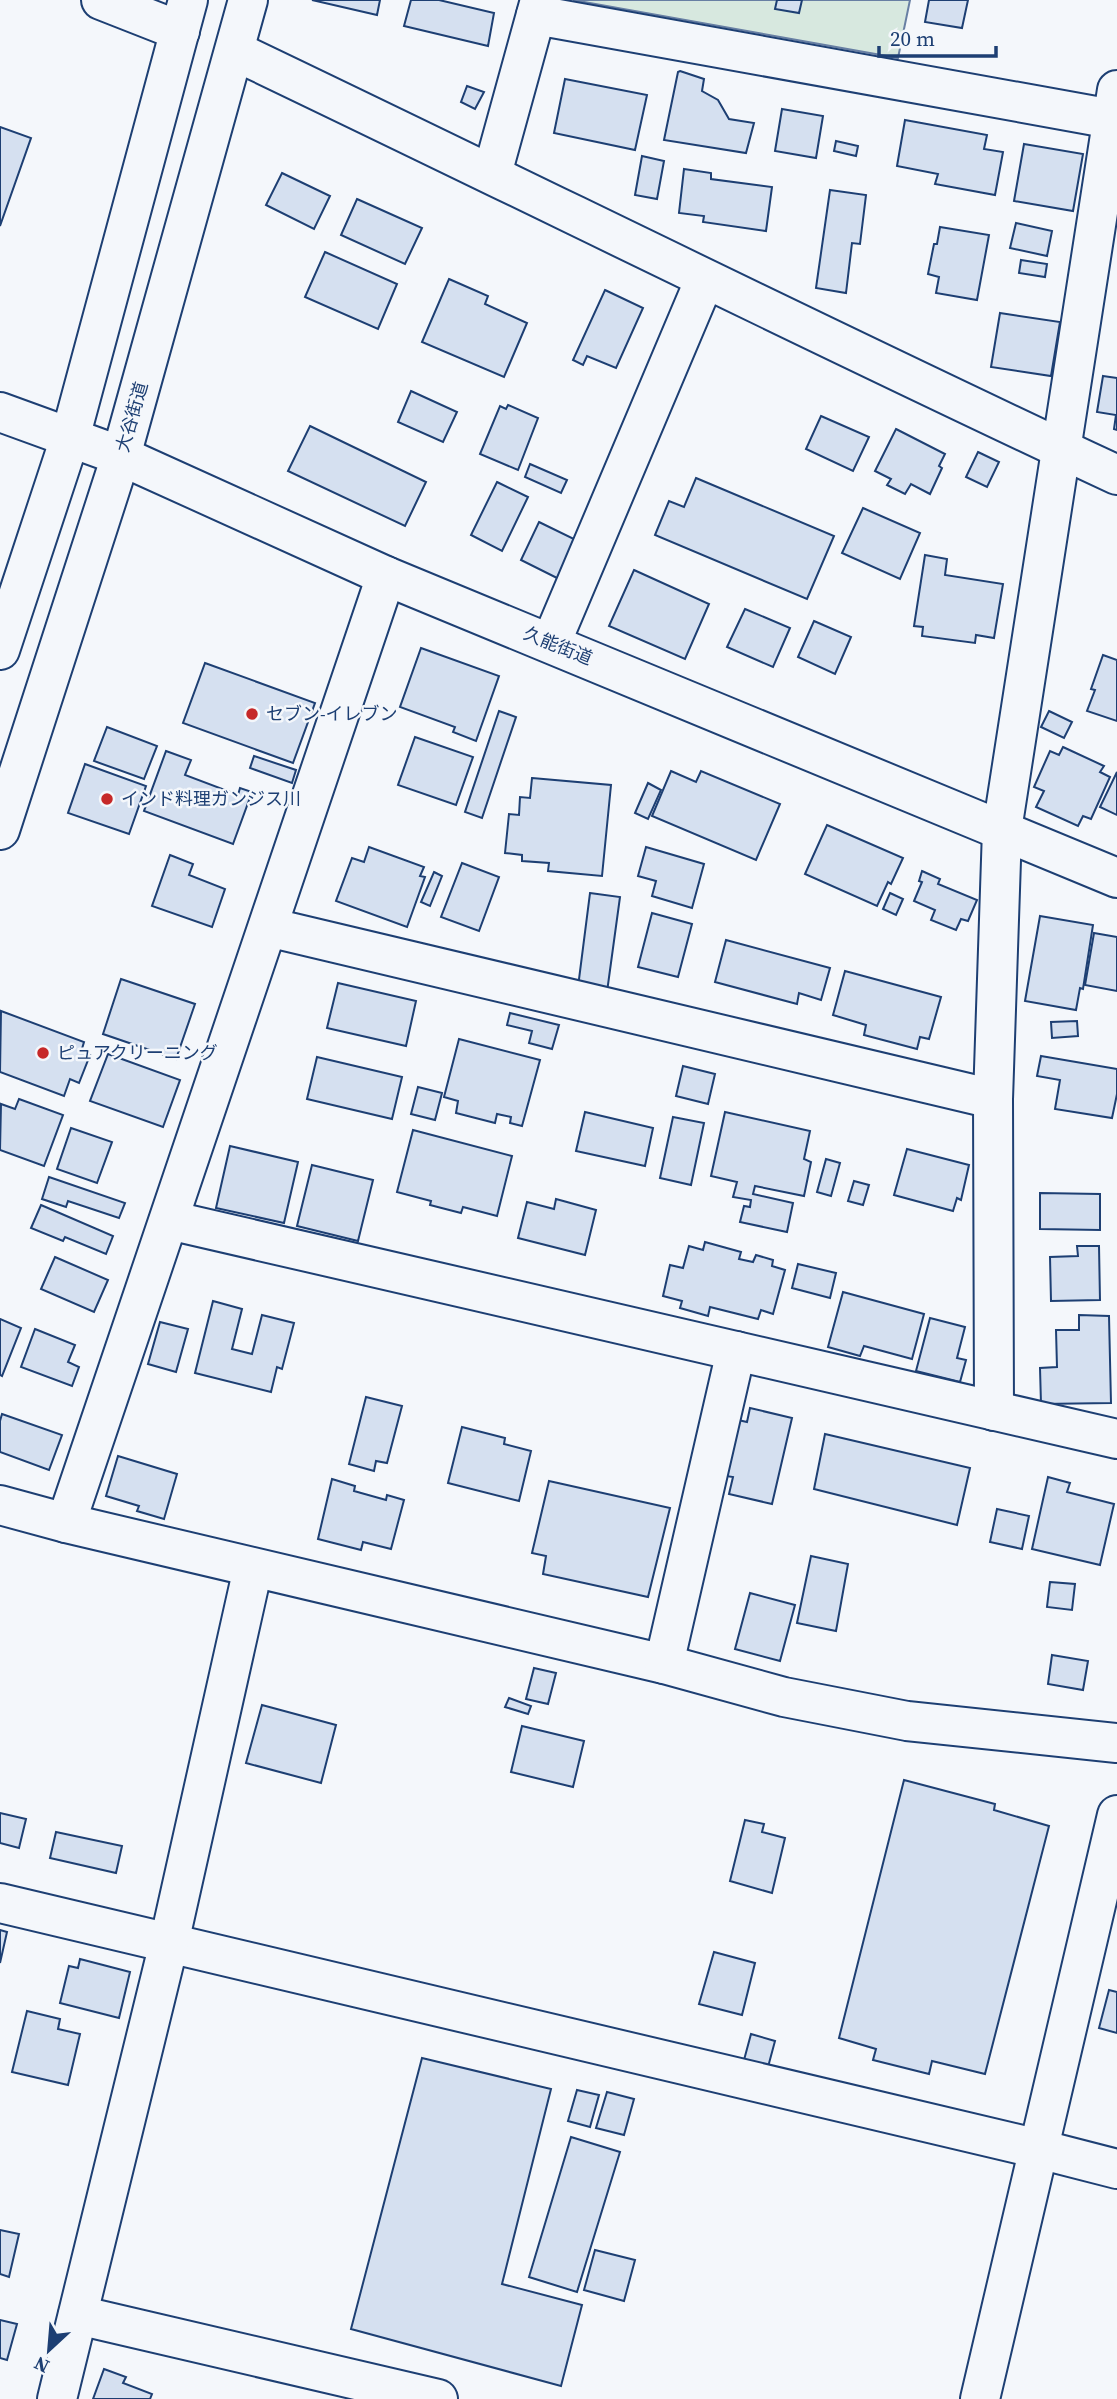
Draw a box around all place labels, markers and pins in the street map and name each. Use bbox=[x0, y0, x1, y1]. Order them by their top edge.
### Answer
place label: セブン-イレブン bbox=[266, 701, 398, 726]
marker: セブン-イレブン bbox=[244, 706, 260, 722]
place label: インド料理ガンジス川 bbox=[121, 786, 301, 811]
marker: インド料理ガンジス川 bbox=[99, 791, 115, 807]
place label: ピュアクリーニング bbox=[57, 1040, 218, 1065]
marker: ピュアクリーニング bbox=[35, 1045, 51, 1061]

